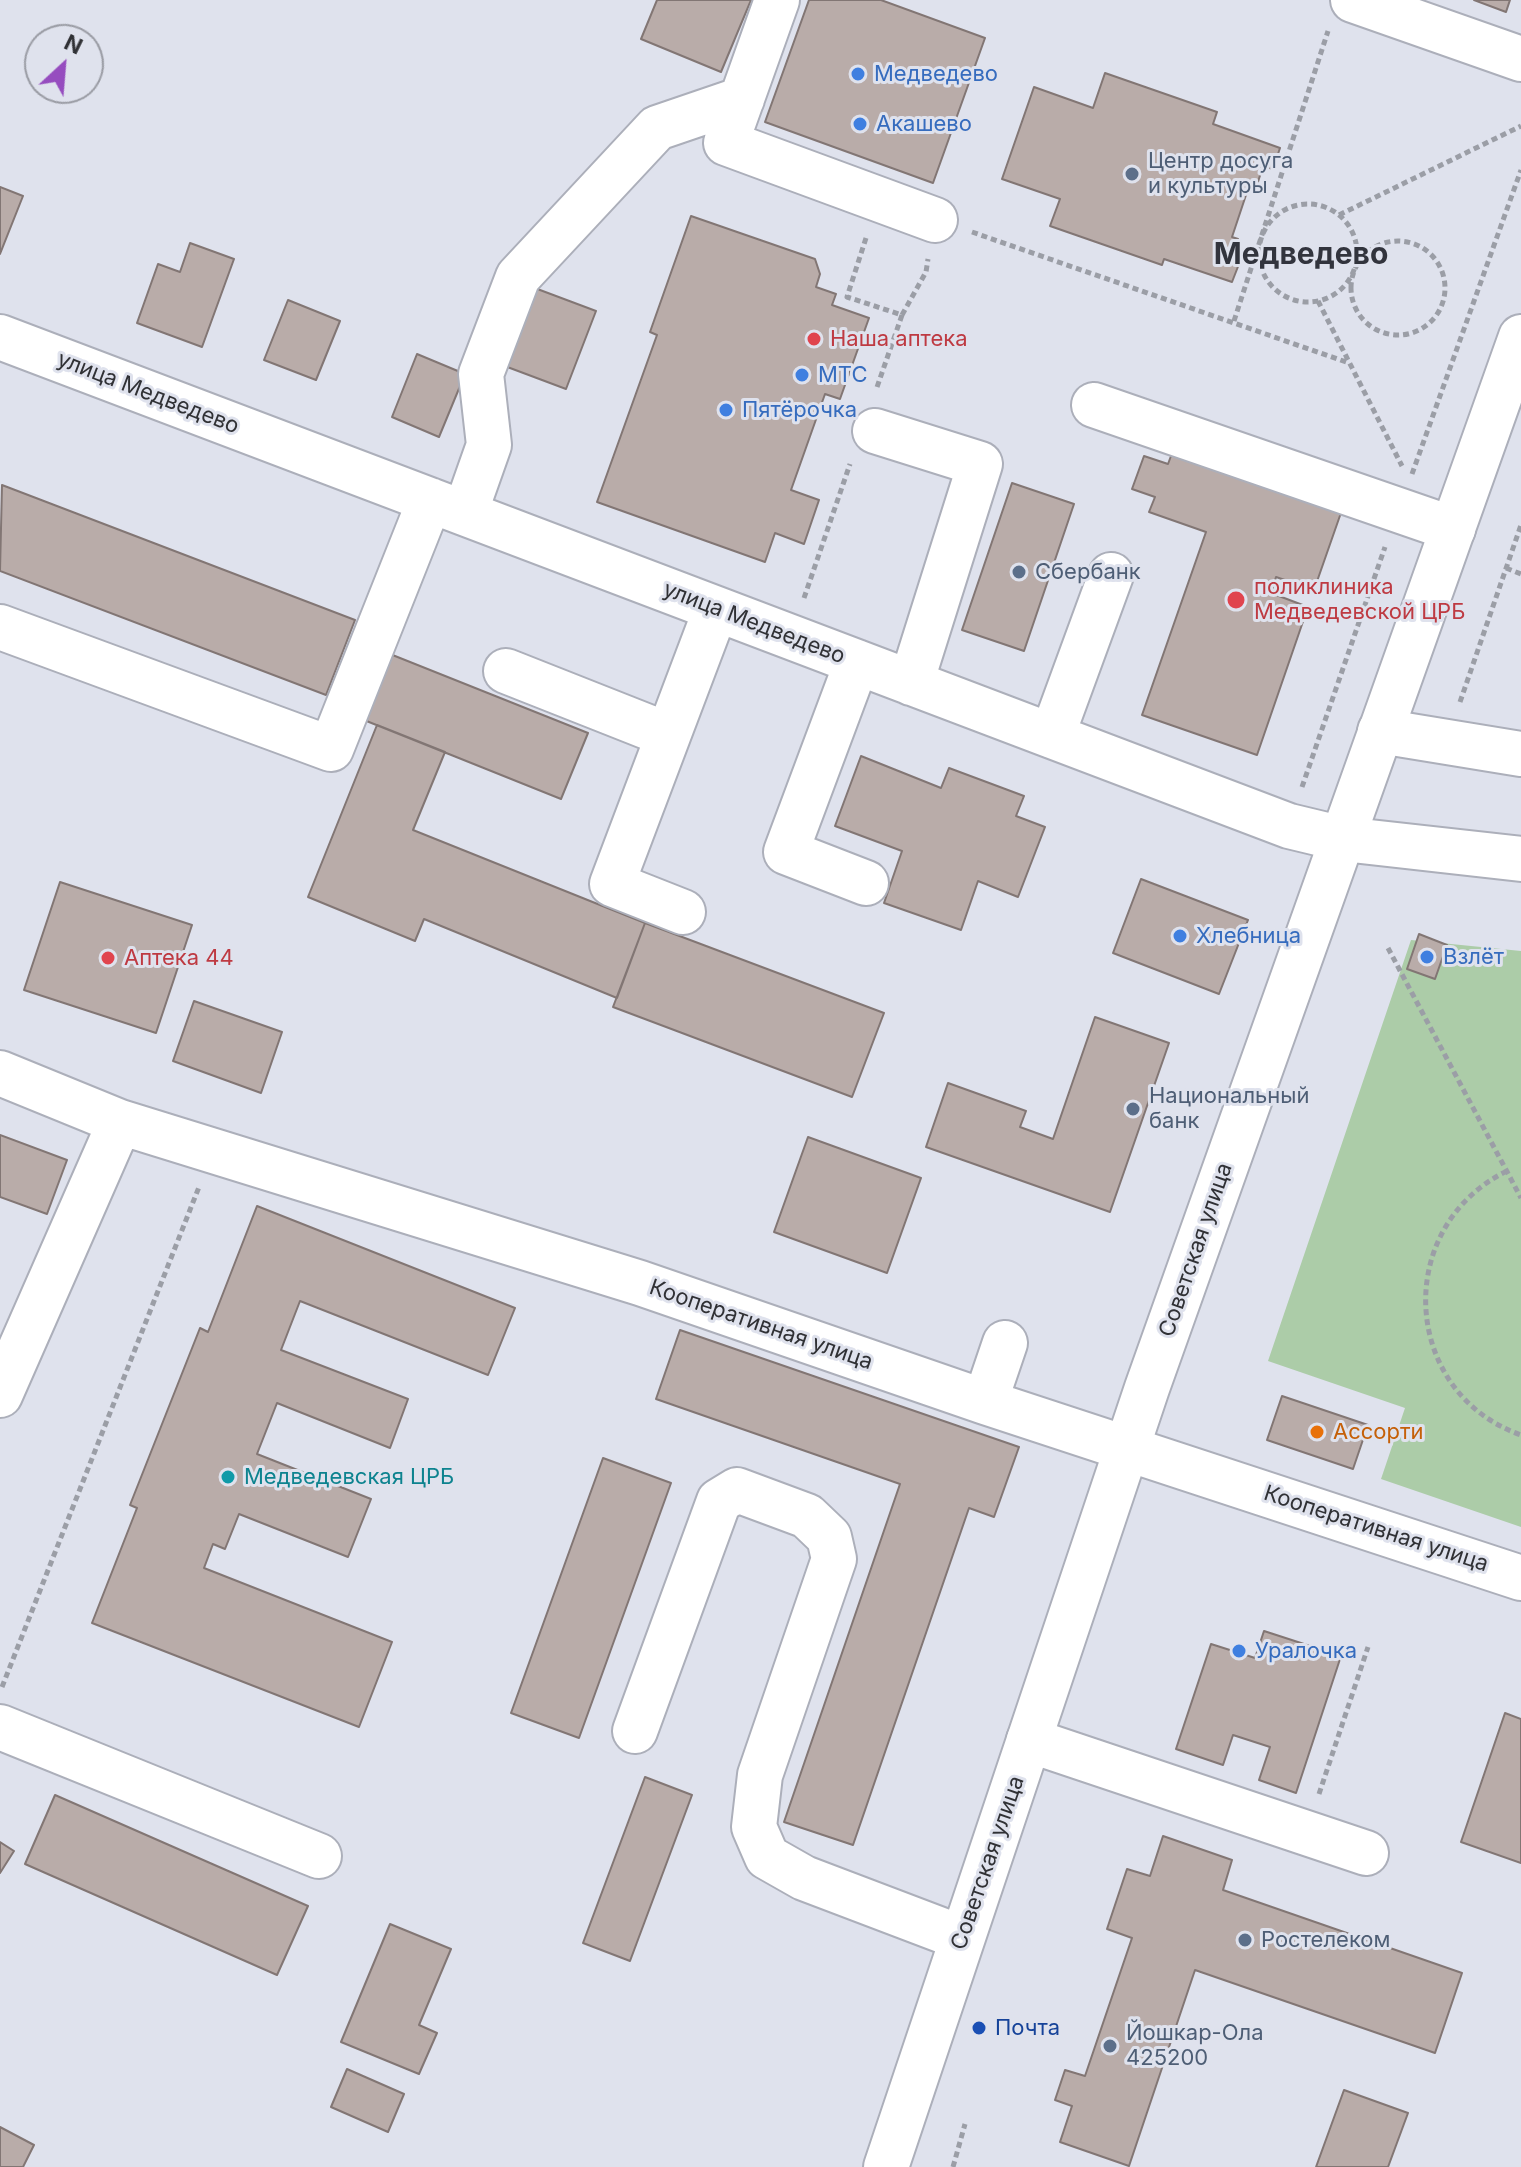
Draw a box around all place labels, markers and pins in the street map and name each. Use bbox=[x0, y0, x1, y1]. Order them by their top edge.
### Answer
place label: Медведево bbox=[874, 61, 998, 87]
marker: Медведево bbox=[849, 65, 867, 83]
place label: Акашево bbox=[876, 111, 972, 137]
marker: Акашево bbox=[851, 115, 869, 133]
place label: Центр досуга и культуры bbox=[1148, 148, 1293, 200]
marker: Центр досуга и культуры bbox=[1123, 165, 1141, 183]
place label: Наша аптека bbox=[830, 326, 968, 352]
marker: Наша аптека bbox=[805, 330, 823, 348]
place label: МТС bbox=[818, 362, 867, 388]
marker: МТС bbox=[793, 366, 811, 384]
place label: Пятёрочка bbox=[742, 397, 857, 423]
marker: Пятёрочка bbox=[717, 401, 735, 419]
place label: Сбербанк bbox=[1035, 559, 1141, 585]
marker: Сбербанк bbox=[1010, 563, 1028, 581]
place label: поликлиника Медведевской ЦРБ bbox=[1254, 574, 1465, 626]
marker: поликлиника Медведевской ЦРБ bbox=[1225, 589, 1247, 611]
place label: Хлебница bbox=[1196, 923, 1301, 949]
marker: Хлебница bbox=[1171, 927, 1189, 945]
place label: Взлёт bbox=[1443, 944, 1504, 970]
place label: Аптека 44 bbox=[124, 945, 234, 971]
marker: Взлёт bbox=[1418, 948, 1436, 966]
marker: Аптека 44 bbox=[99, 949, 117, 967]
place label: Национальный банк bbox=[1149, 1083, 1310, 1134]
marker: Национальный банк bbox=[1124, 1100, 1142, 1118]
place label: Ассорти bbox=[1333, 1419, 1424, 1445]
marker: Ассорти bbox=[1308, 1423, 1326, 1441]
place label: Медведевская ЦРБ bbox=[244, 1464, 454, 1490]
marker: Медведевская ЦРБ bbox=[219, 1468, 237, 1486]
place label: Уралочка bbox=[1255, 1638, 1357, 1664]
marker: Уралочка bbox=[1230, 1642, 1248, 1660]
place label: Ростелеком bbox=[1261, 1927, 1390, 1953]
marker: Ростелеком bbox=[1236, 1931, 1254, 1949]
place label: Почта bbox=[995, 2015, 1060, 2041]
marker: Почта bbox=[970, 2019, 988, 2037]
place label: Йошкар-Ола 425200 bbox=[1126, 2020, 1264, 2072]
marker: Йошкар-Ола 425200 bbox=[1101, 2037, 1119, 2055]

